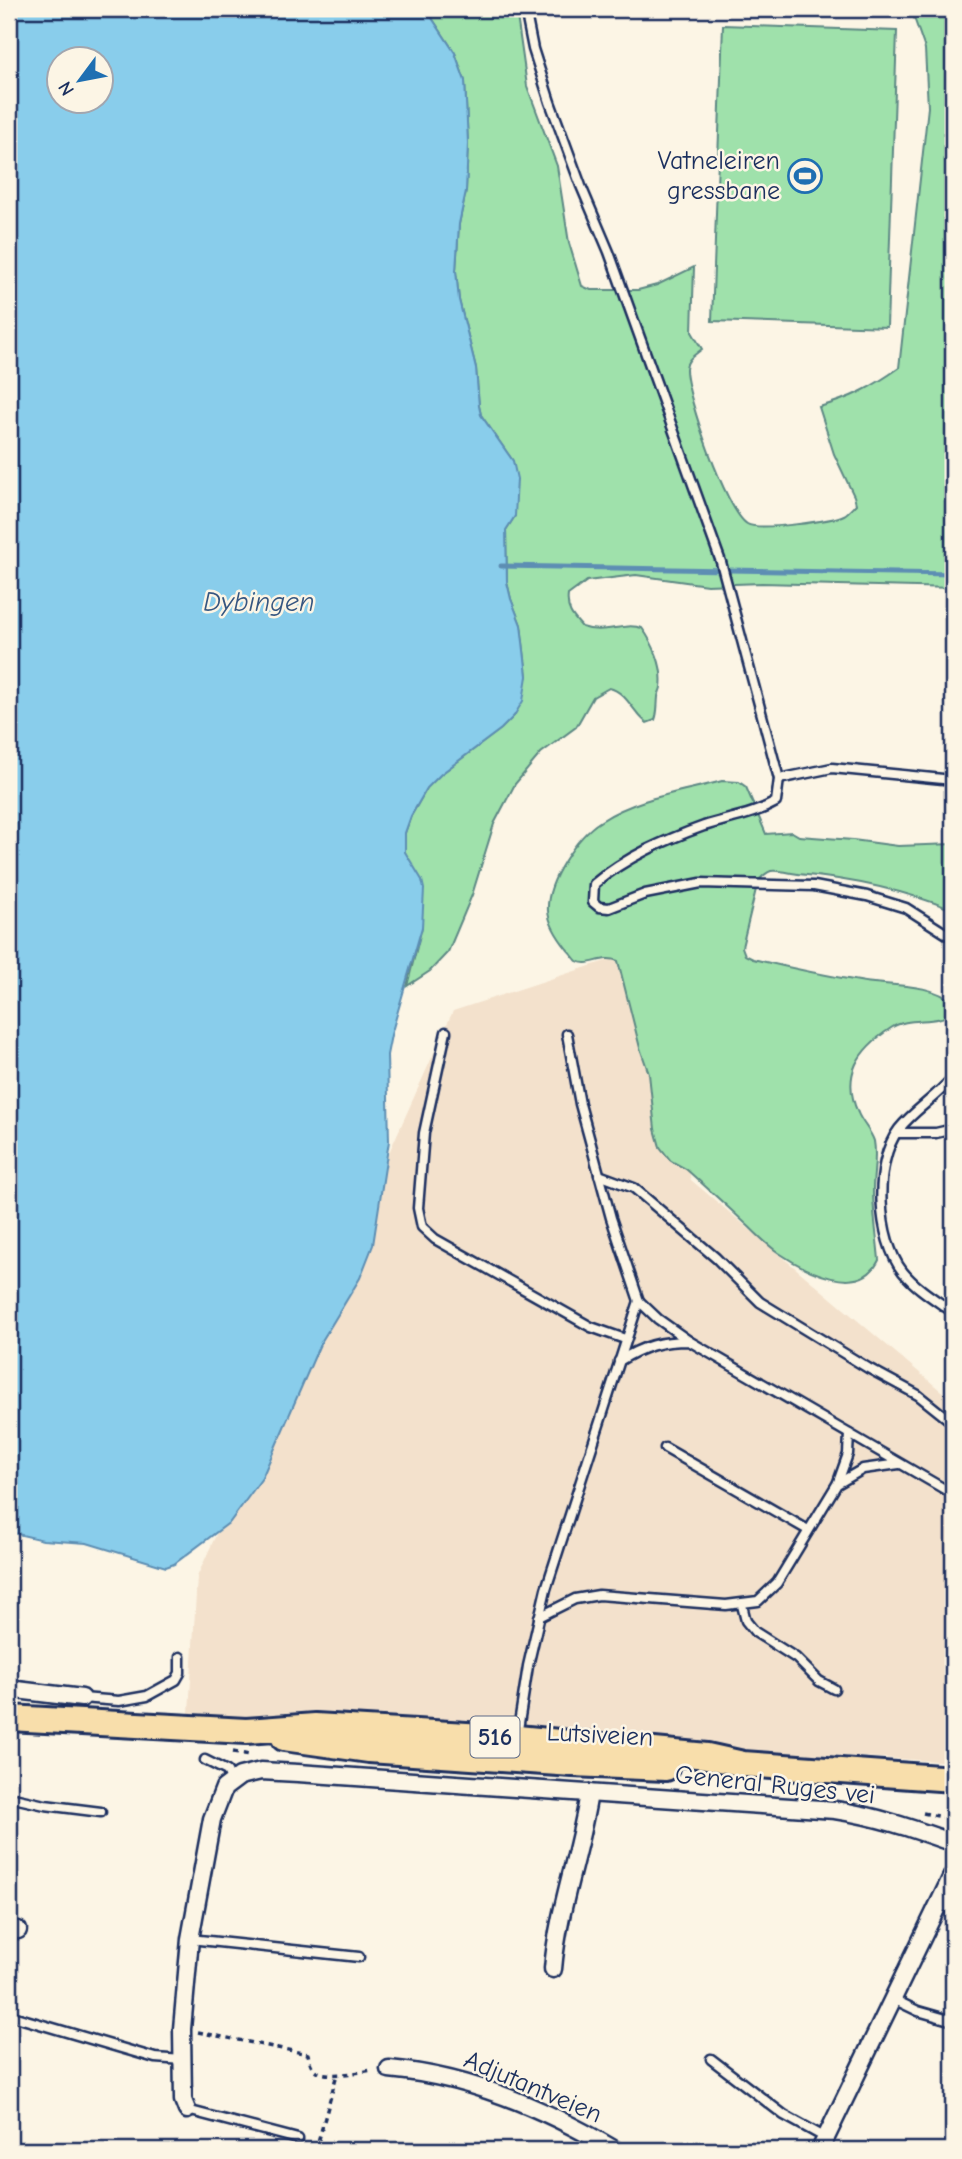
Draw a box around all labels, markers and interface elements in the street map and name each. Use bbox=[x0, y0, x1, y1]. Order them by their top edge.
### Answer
north arrow bbox=[46, 46, 116, 116]
text: N bbox=[54, 77, 79, 100]
place label: Vatneleiren gressbane bbox=[657, 146, 780, 206]
sports icon: Vatneleiren gressbane bbox=[786, 157, 824, 195]
water label: Dybingen bbox=[203, 586, 315, 618]
road number: 516 bbox=[470, 1716, 520, 1758]
street label: Lutsiveien bbox=[546, 1717, 654, 1753]
street label: General Ruges vei bbox=[673, 1760, 877, 1810]
street label: Adjutantveien bbox=[460, 2044, 606, 2130]

